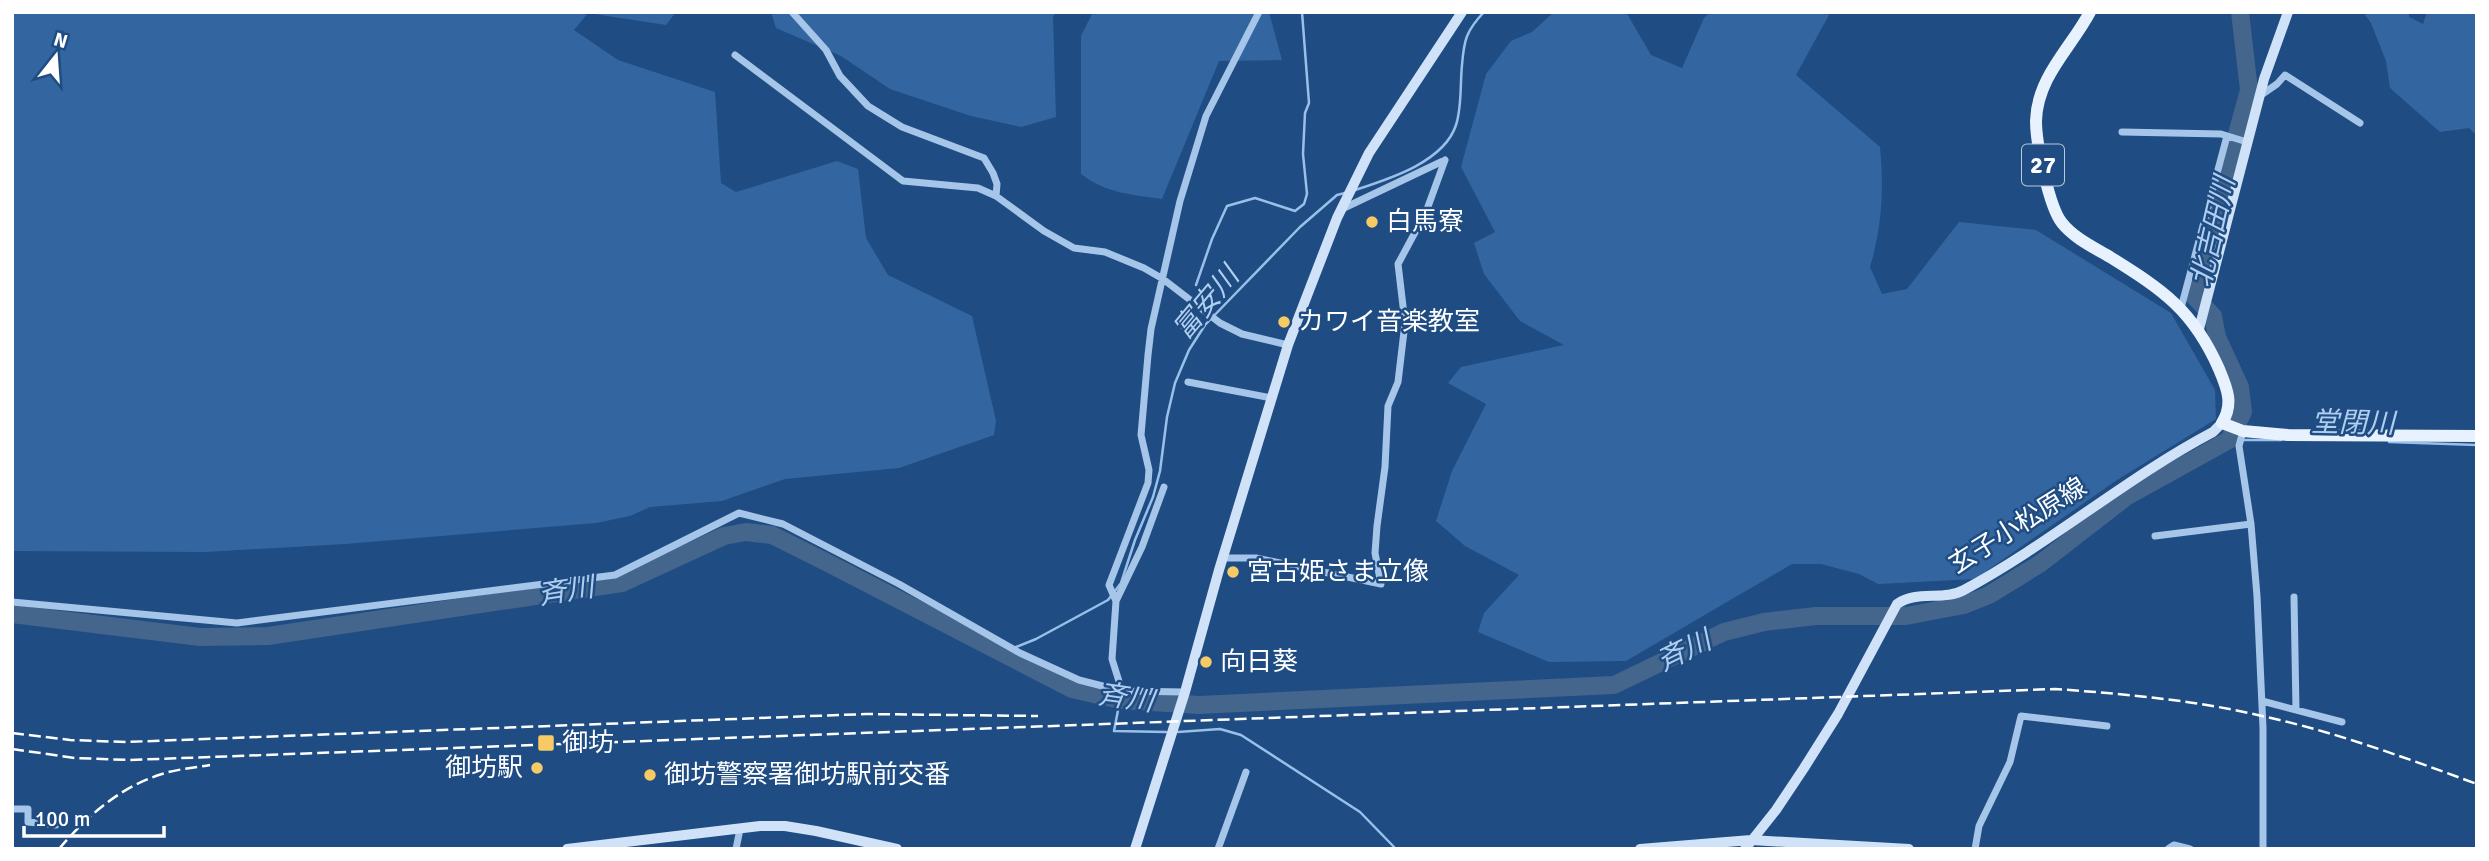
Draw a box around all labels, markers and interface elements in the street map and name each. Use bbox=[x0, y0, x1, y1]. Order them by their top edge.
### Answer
north arrow bbox=[21, 21, 91, 91]
text: N bbox=[51, 27, 71, 54]
road number: 27 bbox=[2022, 145, 2064, 186]
water label: 北吉田川 bbox=[2184, 171, 2243, 290]
place label: 白馬寮 bbox=[1386, 206, 1464, 238]
marker: 白馬寮 bbox=[1364, 214, 1380, 230]
water label: 富安川 bbox=[1166, 258, 1248, 346]
place label: カワイ音楽教室 bbox=[1298, 306, 1480, 338]
marker: カワイ音楽教室 bbox=[1276, 314, 1292, 330]
water label: 堂閉川 bbox=[2311, 405, 2398, 441]
street label: 玄子小松原線 bbox=[1943, 471, 2093, 581]
place label: 宮古姫さま立像 bbox=[1247, 556, 1429, 588]
marker: 宮古姫さま立像 bbox=[1225, 564, 1241, 580]
water label: 斉川 bbox=[536, 569, 599, 612]
water label: 斉川 bbox=[1651, 622, 1719, 679]
place label: 向日葵 bbox=[1220, 646, 1298, 678]
marker: 向日葵 bbox=[1198, 654, 1214, 670]
water label: 斉川 bbox=[1096, 677, 1159, 719]
place label: 御坊 bbox=[562, 727, 614, 759]
marker: 御坊 bbox=[536, 733, 556, 753]
place label: 御坊駅 bbox=[445, 752, 523, 784]
place label: 御坊警察署御坊駅前交番 bbox=[664, 759, 950, 791]
marker: 御坊駅 bbox=[529, 760, 545, 776]
marker: 御坊警察署御坊駅前交番 bbox=[642, 767, 658, 783]
scale bar bbox=[24, 794, 164, 838]
text: 100 m bbox=[35, 806, 90, 832]

